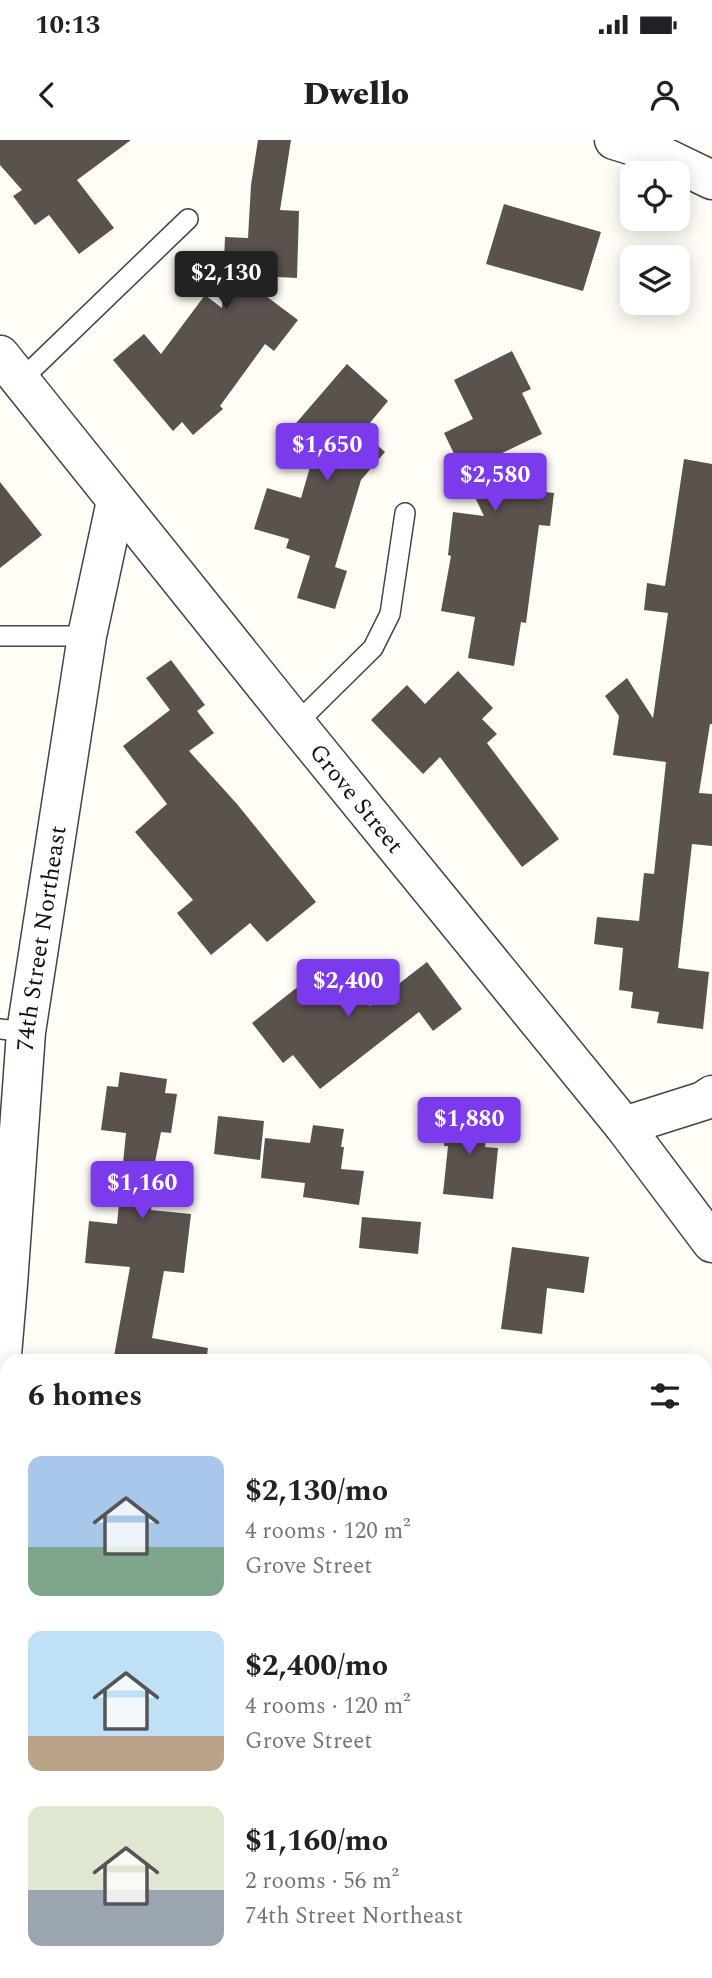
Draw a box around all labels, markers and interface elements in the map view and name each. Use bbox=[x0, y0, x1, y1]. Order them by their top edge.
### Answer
text: 10:13 bbox=[35, 5, 100, 45]
text: Dwello bbox=[303, 70, 409, 119]
icon: back bbox=[28, 76, 66, 114]
icon: person bbox=[646, 76, 684, 114]
map controls bbox=[620, 161, 690, 315]
button: locate bbox=[620, 161, 690, 231]
button: layers bbox=[620, 245, 690, 315]
pin: $2,130 bbox=[169, 251, 283, 311]
text: $2,130 bbox=[191, 256, 261, 291]
pin: $1,650 bbox=[270, 424, 384, 483]
text: $1,650 bbox=[292, 428, 362, 463]
pin: $2,580 bbox=[438, 454, 552, 513]
text: $2,580 bbox=[460, 458, 530, 493]
street label: Grove Street bbox=[300, 736, 412, 862]
street label: 74th Street Northeast bbox=[8, 823, 77, 1052]
pin: $2,400 bbox=[291, 960, 405, 1019]
text: $2,400 bbox=[313, 964, 383, 999]
pin: $1,880 bbox=[412, 1098, 526, 1157]
text: $1,880 bbox=[434, 1102, 504, 1137]
pin: $1,160 bbox=[85, 1161, 199, 1221]
text: $1,160 bbox=[107, 1166, 177, 1201]
text: 6 homes bbox=[28, 1373, 142, 1419]
icon: filters bbox=[646, 1377, 684, 1415]
text: $2,130/mo bbox=[245, 1468, 388, 1514]
icon: home bbox=[84, 1484, 168, 1568]
text: 4 rooms · 120 m² bbox=[245, 1514, 411, 1549]
text: Grove Street bbox=[245, 1549, 373, 1584]
text: $2,400/mo bbox=[245, 1643, 388, 1689]
icon: home bbox=[84, 1659, 168, 1743]
text: 4 rooms · 120 m² bbox=[245, 1689, 411, 1724]
text: Grove Street bbox=[245, 1724, 373, 1759]
text: $1,160/mo bbox=[245, 1818, 388, 1864]
icon: home bbox=[84, 1834, 168, 1918]
text: 2 rooms · 56 m² bbox=[245, 1864, 399, 1899]
text: 74th Street Northeast bbox=[245, 1899, 463, 1934]

